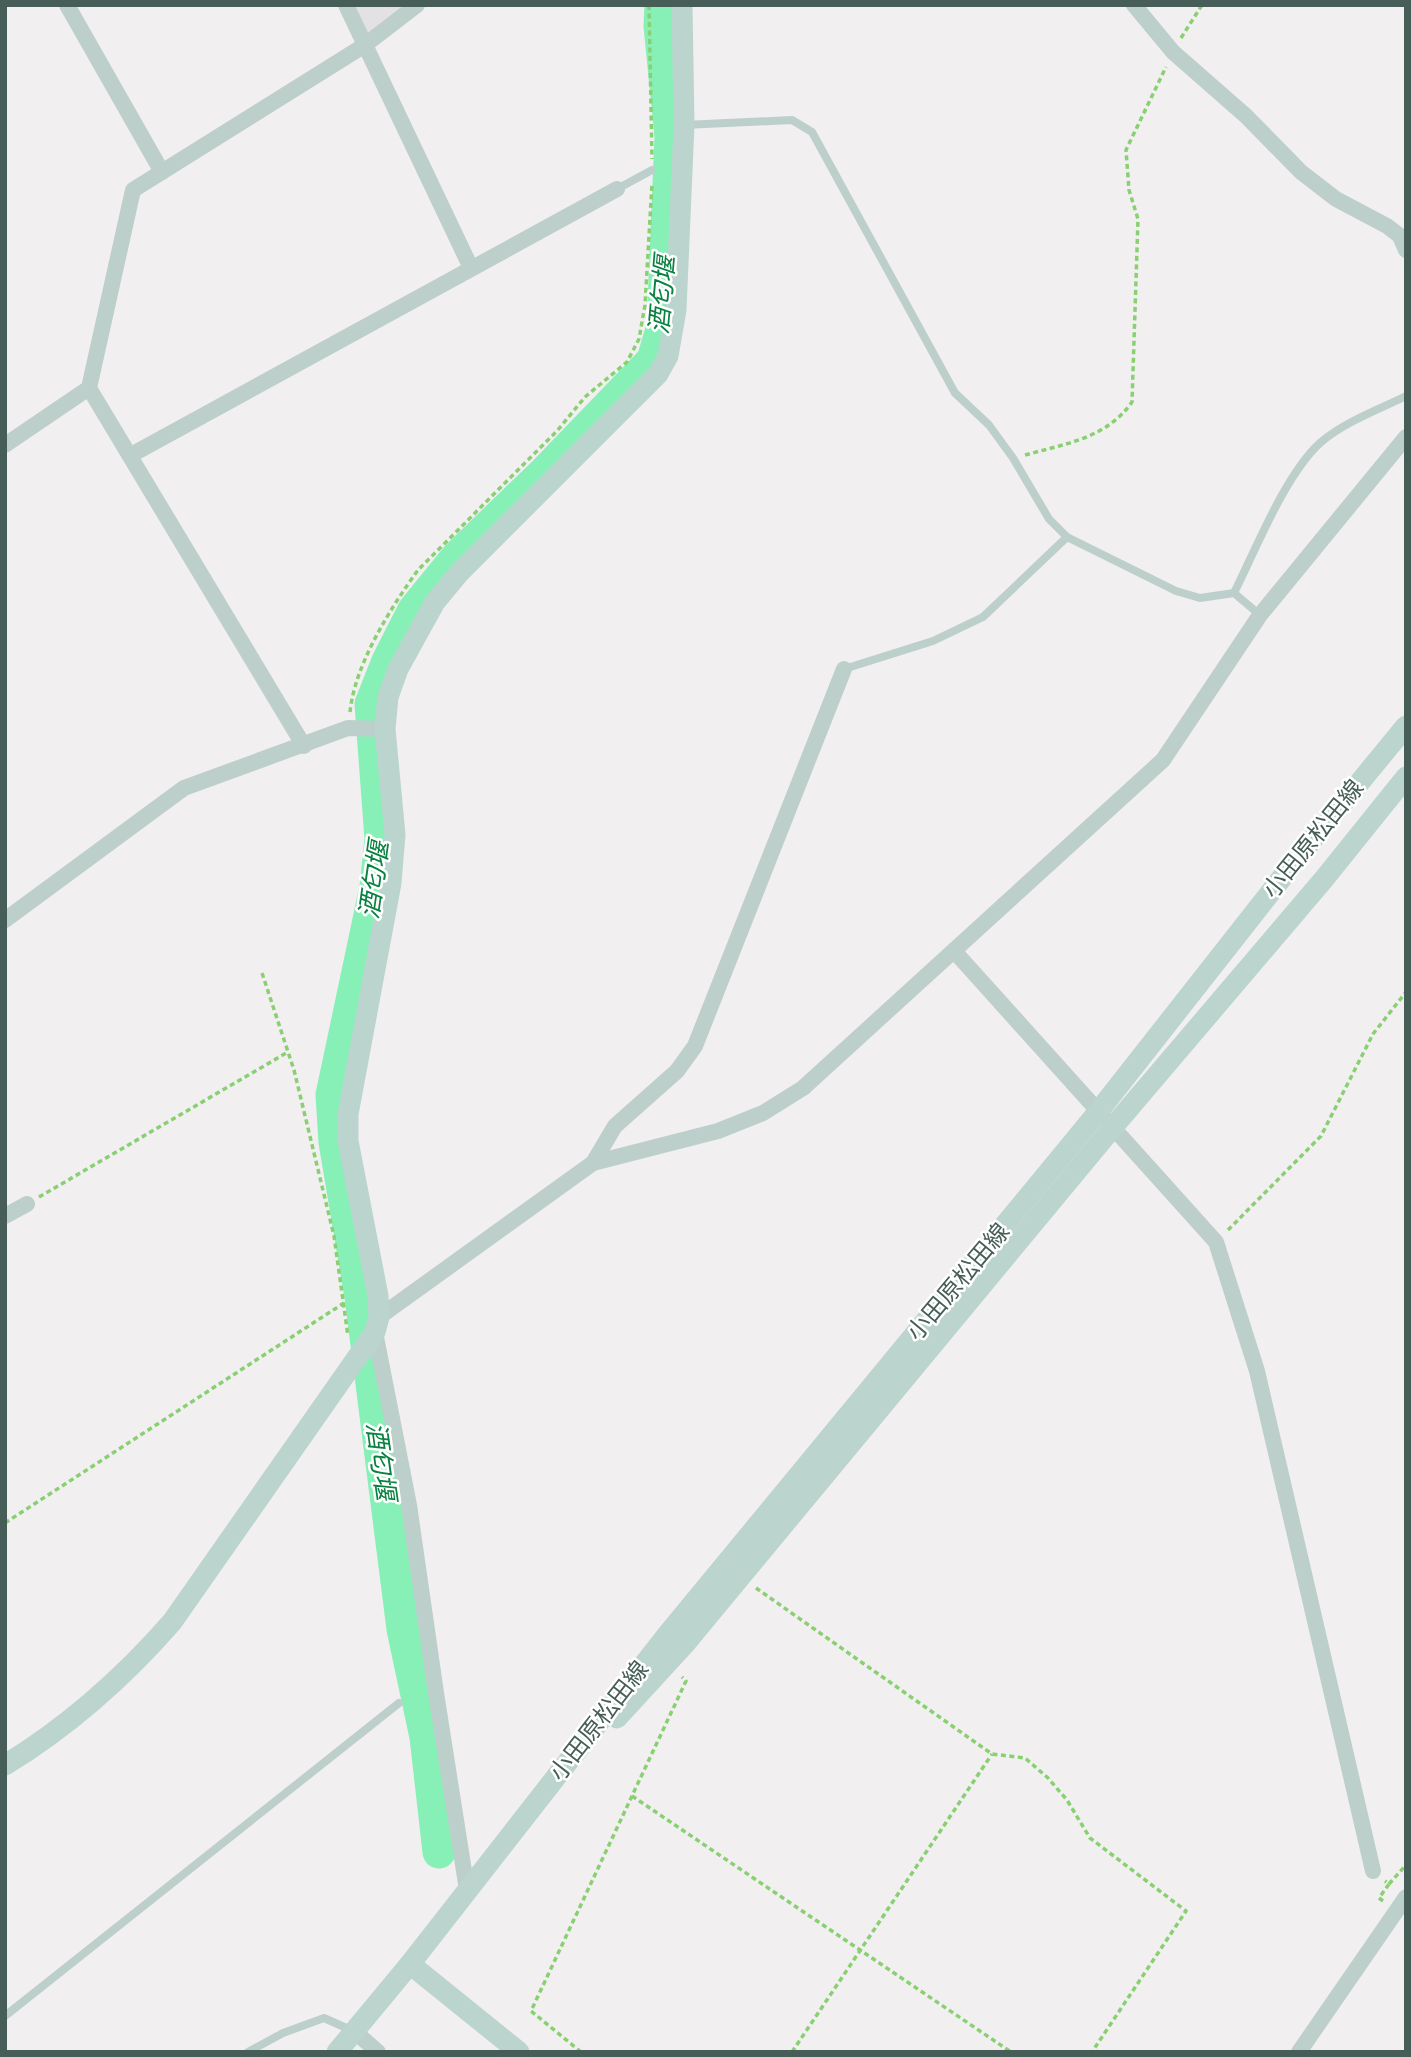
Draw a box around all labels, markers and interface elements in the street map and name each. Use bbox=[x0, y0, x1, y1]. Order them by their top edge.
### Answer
water label: 酒匂堰 bbox=[644, 251, 681, 335]
street label: 小田原松田線 bbox=[1257, 774, 1368, 903]
water label: 酒匂堰 bbox=[354, 835, 395, 921]
street label: 小田原松田線 bbox=[901, 1218, 1014, 1346]
water label: 酒匂堰 bbox=[361, 1420, 402, 1506]
street label: 小田原松田線 bbox=[544, 1656, 654, 1786]

